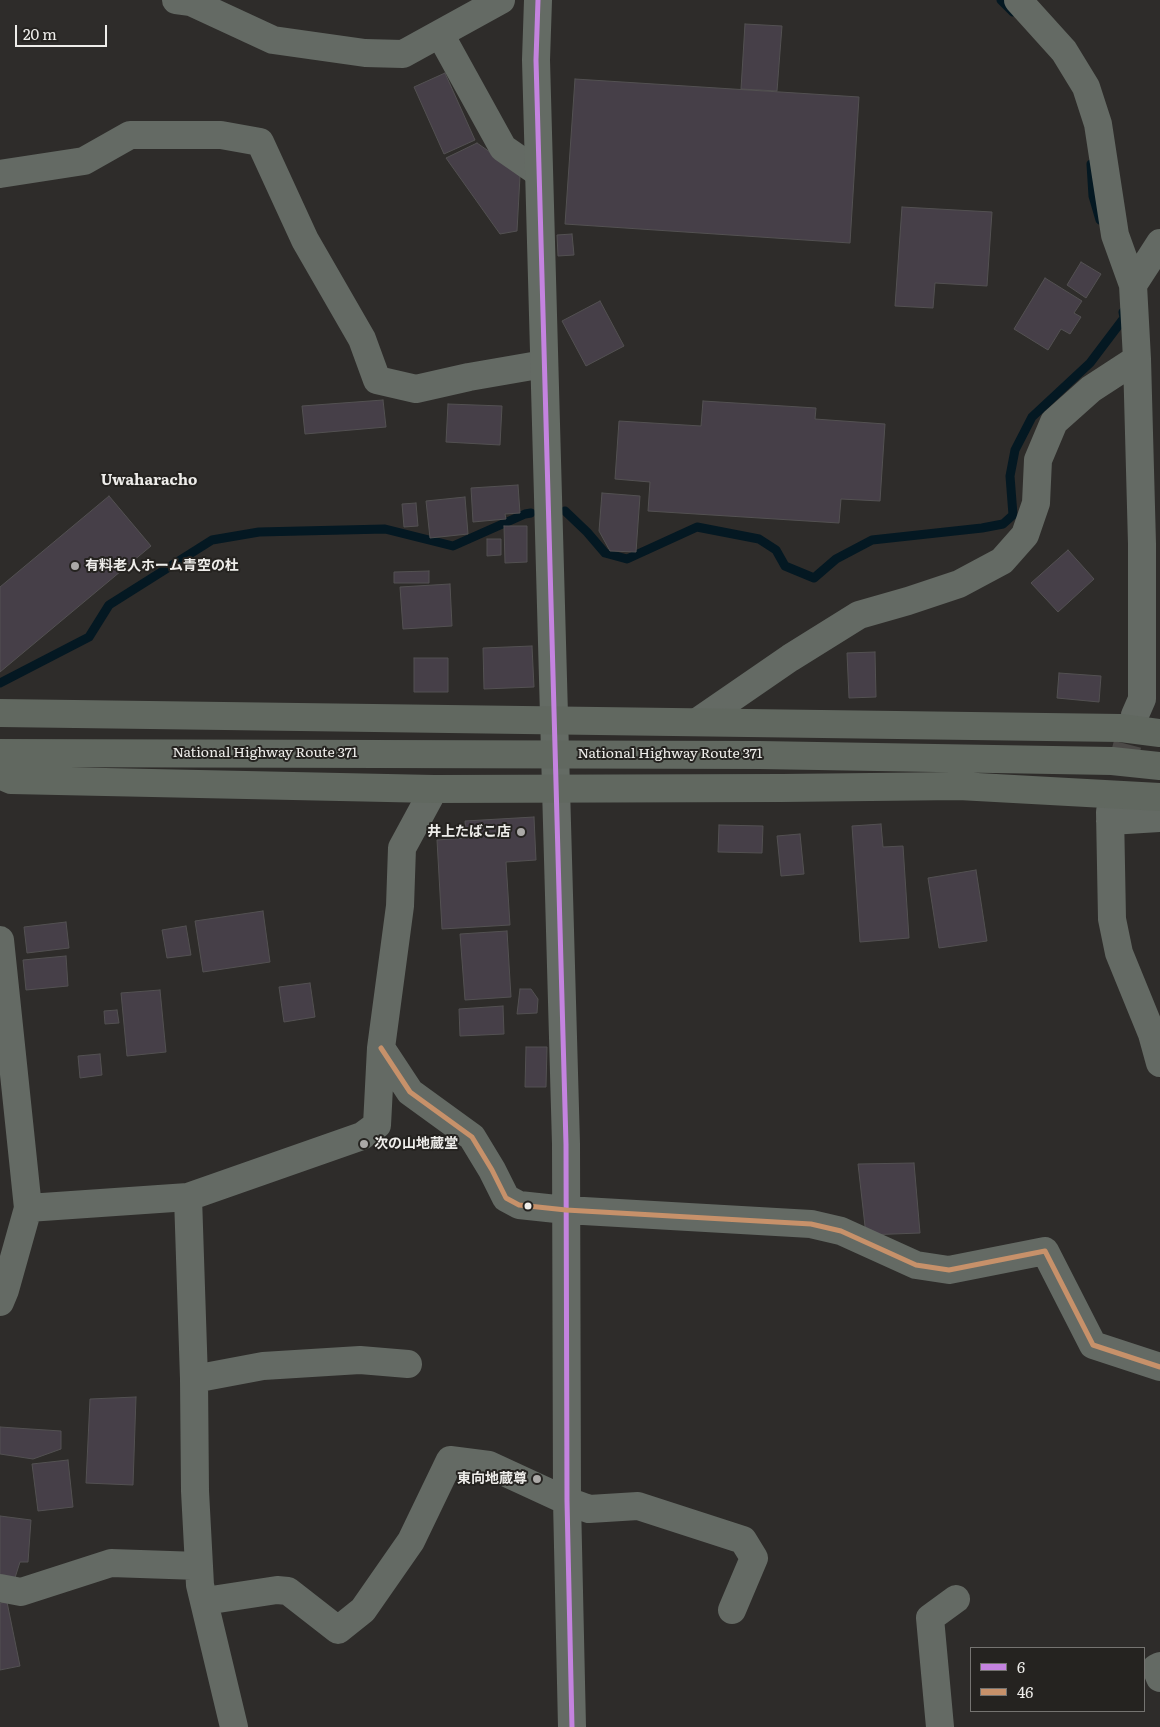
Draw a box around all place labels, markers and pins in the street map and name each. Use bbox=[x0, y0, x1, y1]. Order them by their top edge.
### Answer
place label: 有料老人ホーム青空の杜 bbox=[85, 558, 239, 574]
marker: 有料老人ホーム青空の杜 bbox=[69, 560, 81, 572]
place label: 井上たばこ店 bbox=[427, 824, 511, 840]
marker: 井上たばこ店 bbox=[515, 826, 527, 838]
place label: 次の山地蔵堂 bbox=[374, 1136, 458, 1152]
marker: 次の山地蔵堂 bbox=[358, 1138, 370, 1150]
unlabelled marker bbox=[523, 1201, 533, 1211]
place label: 東向地蔵尊 bbox=[457, 1471, 527, 1487]
marker: 東向地蔵尊 bbox=[531, 1473, 543, 1485]

